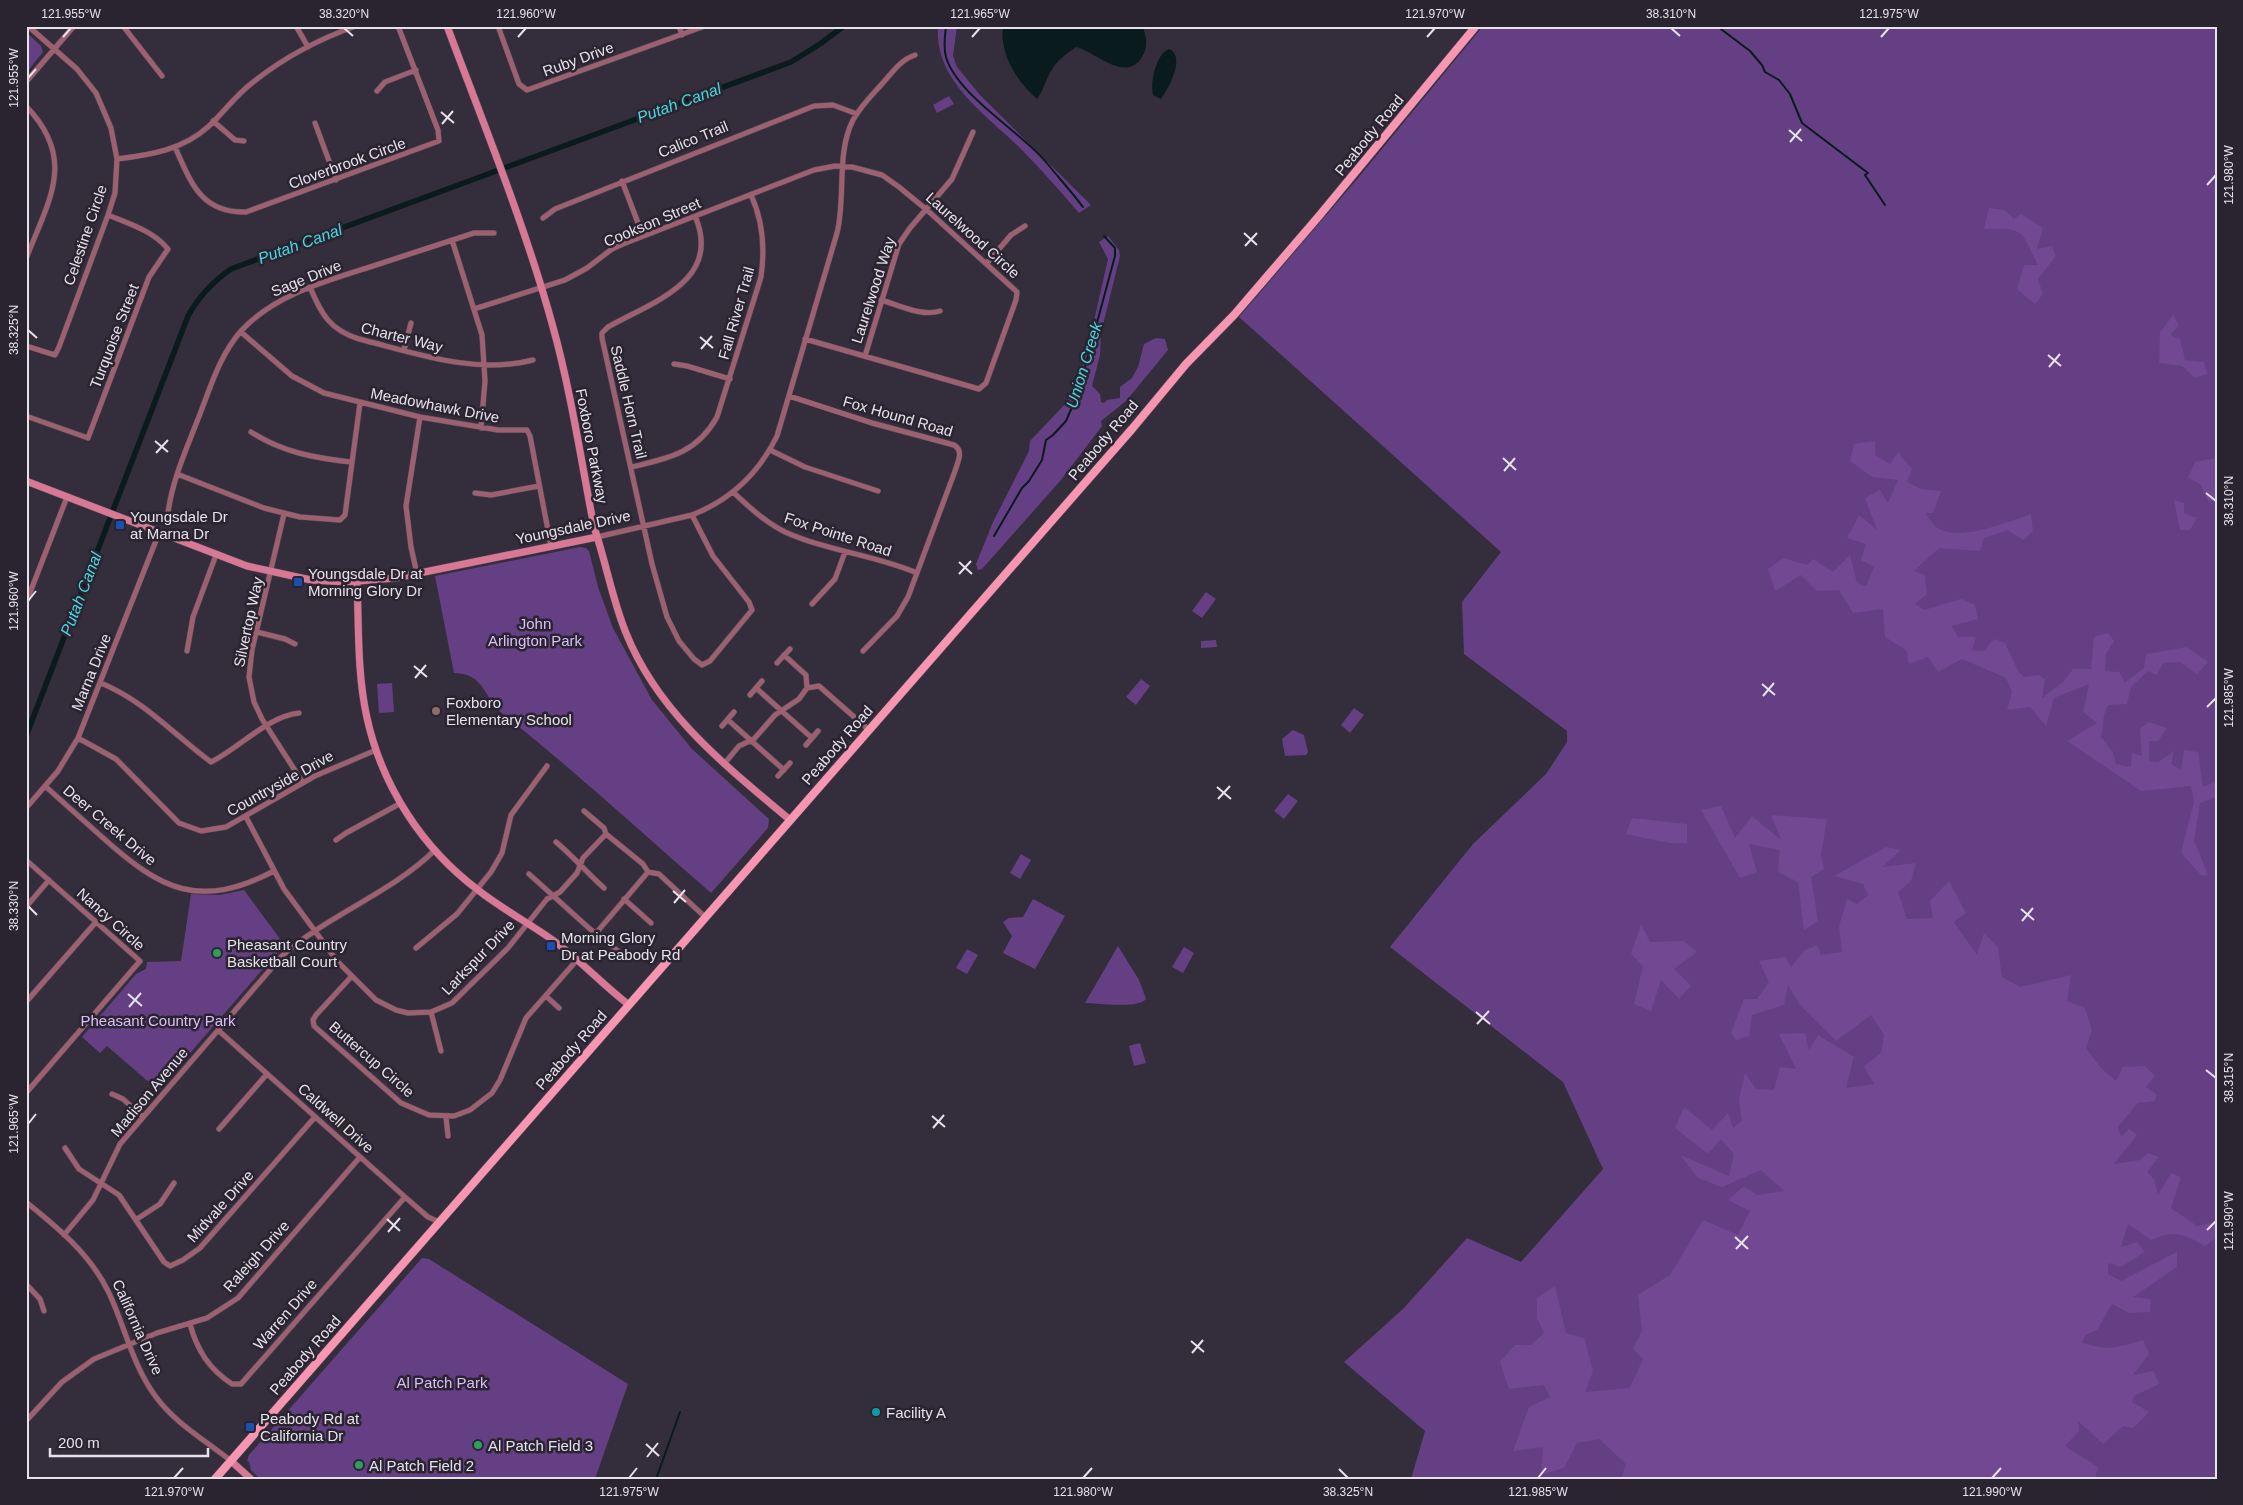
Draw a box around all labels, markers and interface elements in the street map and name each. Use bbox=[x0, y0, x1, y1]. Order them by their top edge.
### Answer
text: 121.955°W bbox=[41, 7, 101, 21]
text: 38.320°N bbox=[319, 7, 369, 21]
text: 121.960°W bbox=[496, 7, 556, 21]
text: 121.965°W bbox=[950, 7, 1010, 21]
text: 121.970°W bbox=[1405, 7, 1465, 21]
text: 38.310°N bbox=[1646, 7, 1696, 21]
text: 121.975°W bbox=[1859, 7, 1919, 21]
street label: Ruby Drive bbox=[540, 38, 616, 80]
text: 121.955°W bbox=[7, 48, 21, 108]
water label: Putah Canal bbox=[635, 80, 724, 126]
street label: Peabody Road bbox=[1331, 91, 1407, 179]
street label: Calico Trail bbox=[655, 117, 731, 161]
street label: Cloverbrook Circle bbox=[286, 134, 408, 192]
text: 121.980°W bbox=[2222, 145, 2236, 205]
street label: Celestine Circle bbox=[60, 183, 110, 287]
street label: Laurelwood Circle bbox=[923, 189, 1023, 281]
street label: Cookson Street bbox=[601, 194, 704, 250]
water label: Putah Canal bbox=[256, 221, 345, 267]
street label: Laurelwood Way bbox=[848, 234, 898, 345]
street label: Sage Drive bbox=[268, 256, 344, 300]
street label: Fall River Trail bbox=[715, 265, 757, 361]
street label: Turquoise Street bbox=[86, 281, 142, 391]
text: 38.325°N bbox=[7, 305, 21, 355]
street label: Charter Way bbox=[359, 319, 445, 355]
water label: Union Creek bbox=[1063, 319, 1105, 410]
street label: Saddle Horn Trail bbox=[608, 344, 650, 460]
street label: Meadowhawk Drive bbox=[369, 384, 501, 426]
street label: Foxboro Parkway bbox=[573, 387, 612, 505]
street label: Fox Hound Road bbox=[841, 392, 955, 440]
street label: Peabody Road bbox=[1065, 397, 1141, 483]
text: 38.310°N bbox=[2222, 476, 2236, 526]
street label: Youngsdale Drive bbox=[514, 507, 632, 547]
place label: Youngsdale Dr at Marna Dr bbox=[130, 508, 228, 542]
street label: Fox Pointe Road bbox=[782, 509, 894, 559]
marker: Youngsdale Dr at Marna Dr bbox=[114, 519, 126, 531]
water label: Putah Canal bbox=[57, 549, 105, 638]
place label: Youngsdale Dr at Morning Glory Dr bbox=[308, 565, 423, 599]
text: 121.960°W bbox=[7, 571, 21, 631]
street label: Silvertop Way bbox=[230, 575, 266, 669]
marker: Youngsdale Dr at Morning Glory Dr bbox=[292, 576, 304, 588]
park label: John Arlington Park bbox=[488, 615, 583, 649]
street label: Marna Drive bbox=[68, 631, 114, 713]
text: 121.985°W bbox=[2222, 668, 2236, 728]
place label: Foxboro Elementary School bbox=[446, 694, 572, 728]
street label: Peabody Road bbox=[798, 702, 876, 788]
marker: Foxboro Elementary School bbox=[430, 705, 442, 717]
street label: Countryside Drive bbox=[224, 747, 336, 819]
street label: Deer Creek Drive bbox=[60, 781, 160, 869]
text: 38.330°N bbox=[7, 881, 21, 931]
street label: Nancy Circle bbox=[74, 884, 148, 954]
street label: Larkspur Drive bbox=[438, 916, 518, 998]
place label: Morning Glory Dr at Peabody Rd bbox=[561, 929, 680, 963]
place label: Pheasant Country Basketball Court bbox=[227, 936, 348, 970]
marker: Morning Glory Dr at Peabody Rd bbox=[545, 940, 557, 952]
marker: Pheasant Country Basketball Court bbox=[211, 947, 223, 959]
street label: Peabody Road bbox=[532, 1007, 610, 1093]
park label: Pheasant Country Park bbox=[80, 1012, 236, 1029]
street label: Buttercup Circle bbox=[326, 1018, 418, 1100]
street label: Madison Avenue bbox=[107, 1044, 191, 1140]
text: 38.315°N bbox=[2222, 1053, 2236, 1103]
street label: Caldwell Drive bbox=[295, 1080, 377, 1156]
text: 121.965°W bbox=[7, 1094, 21, 1154]
street label: Midvale Drive bbox=[183, 1167, 257, 1245]
text: 121.990°W bbox=[2222, 1191, 2236, 1251]
street label: Raleigh Drive bbox=[220, 1217, 292, 1295]
street label: Warren Drive bbox=[250, 1275, 320, 1353]
street label: California Drive bbox=[109, 1277, 167, 1377]
street label: Peabody Road bbox=[266, 1312, 344, 1398]
park label: Al Patch Park bbox=[397, 1374, 488, 1391]
place label: Facility A bbox=[886, 1404, 946, 1421]
marker: Facility A bbox=[870, 1406, 882, 1418]
place label: Peabody Rd at California Dr bbox=[260, 1410, 360, 1444]
marker: Peabody Rd at California Dr bbox=[244, 1421, 256, 1433]
scale bar bbox=[50, 1425, 208, 1457]
text: 200 m bbox=[58, 1434, 100, 1451]
place label: Al Patch Field 3 bbox=[488, 1437, 593, 1454]
marker: Al Patch Field 3 bbox=[472, 1439, 484, 1451]
place label: Al Patch Field 2 bbox=[369, 1457, 474, 1474]
marker: Al Patch Field 2 bbox=[353, 1459, 365, 1471]
text: 121.970°W bbox=[144, 1485, 204, 1499]
text: 121.975°W bbox=[599, 1485, 659, 1499]
text: 121.980°W bbox=[1053, 1485, 1113, 1499]
text: 38.325°N bbox=[1323, 1485, 1373, 1499]
text: 121.985°W bbox=[1508, 1485, 1568, 1499]
text: 121.990°W bbox=[1962, 1485, 2022, 1499]

